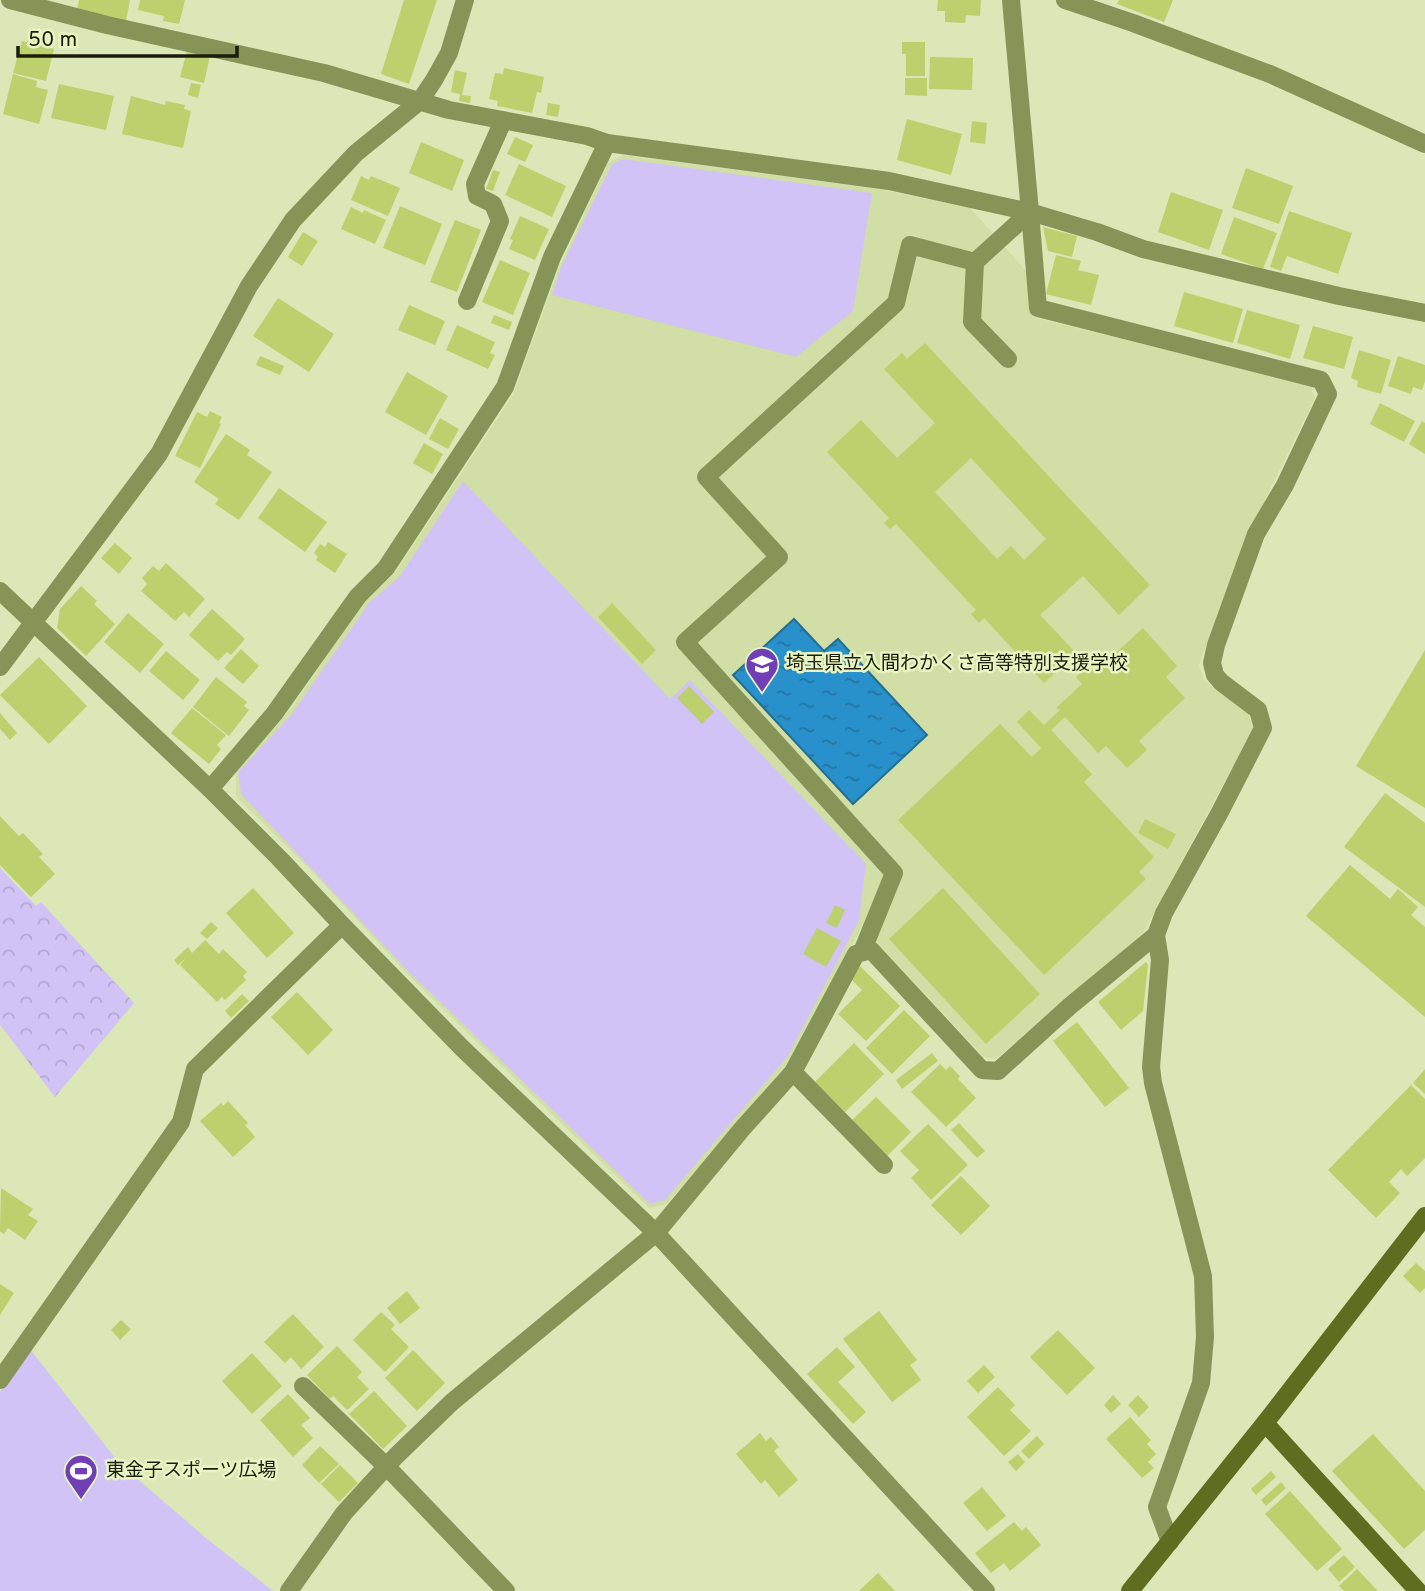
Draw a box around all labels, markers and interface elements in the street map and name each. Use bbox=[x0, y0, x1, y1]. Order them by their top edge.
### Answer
scale bar bbox=[18, 14, 236, 58]
text: 50 m bbox=[28, 27, 77, 54]
school or university icon: 埼玉県立入間わかくさ高等特別支援学校 bbox=[743, 645, 781, 694]
place label: 埼玉県立入間わかくさ高等特別支援学校 bbox=[786, 652, 1128, 676]
sports icon: 東金子スポーツ広場 bbox=[62, 1452, 100, 1501]
place label: 東金子スポーツ広場 bbox=[106, 1459, 277, 1483]

